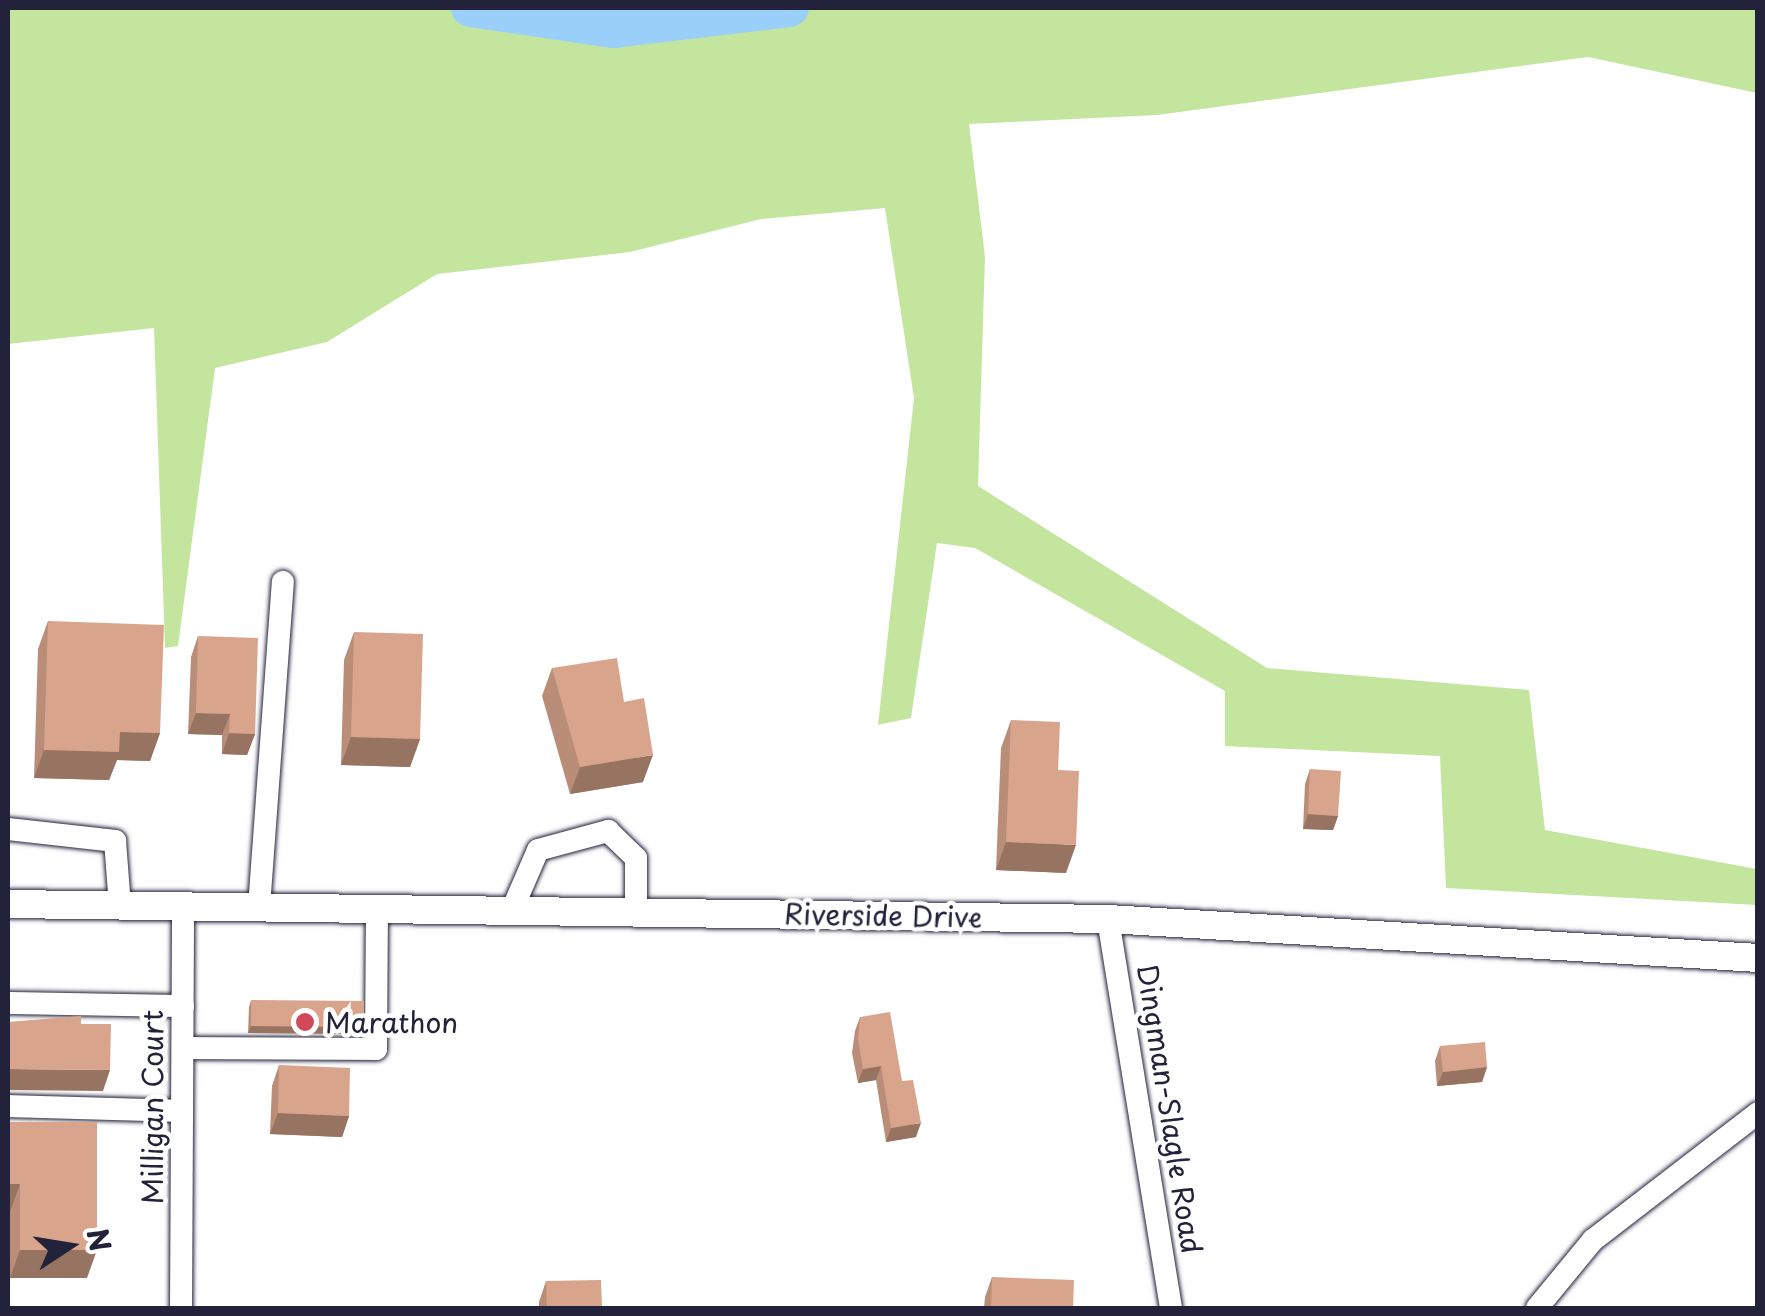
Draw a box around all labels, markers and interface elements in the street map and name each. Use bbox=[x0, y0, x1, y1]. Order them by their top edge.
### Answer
street label: Riverside Drive bbox=[783, 896, 983, 934]
street label: Dingman-Slagle Road bbox=[1130, 961, 1210, 1257]
place label: Marathon bbox=[325, 1005, 458, 1039]
street label: Milligan Court bbox=[135, 1010, 169, 1204]
marker: Marathon bbox=[294, 1011, 316, 1033]
north arrow bbox=[20, 1196, 120, 1296]
text: N bbox=[76, 1224, 123, 1255]

